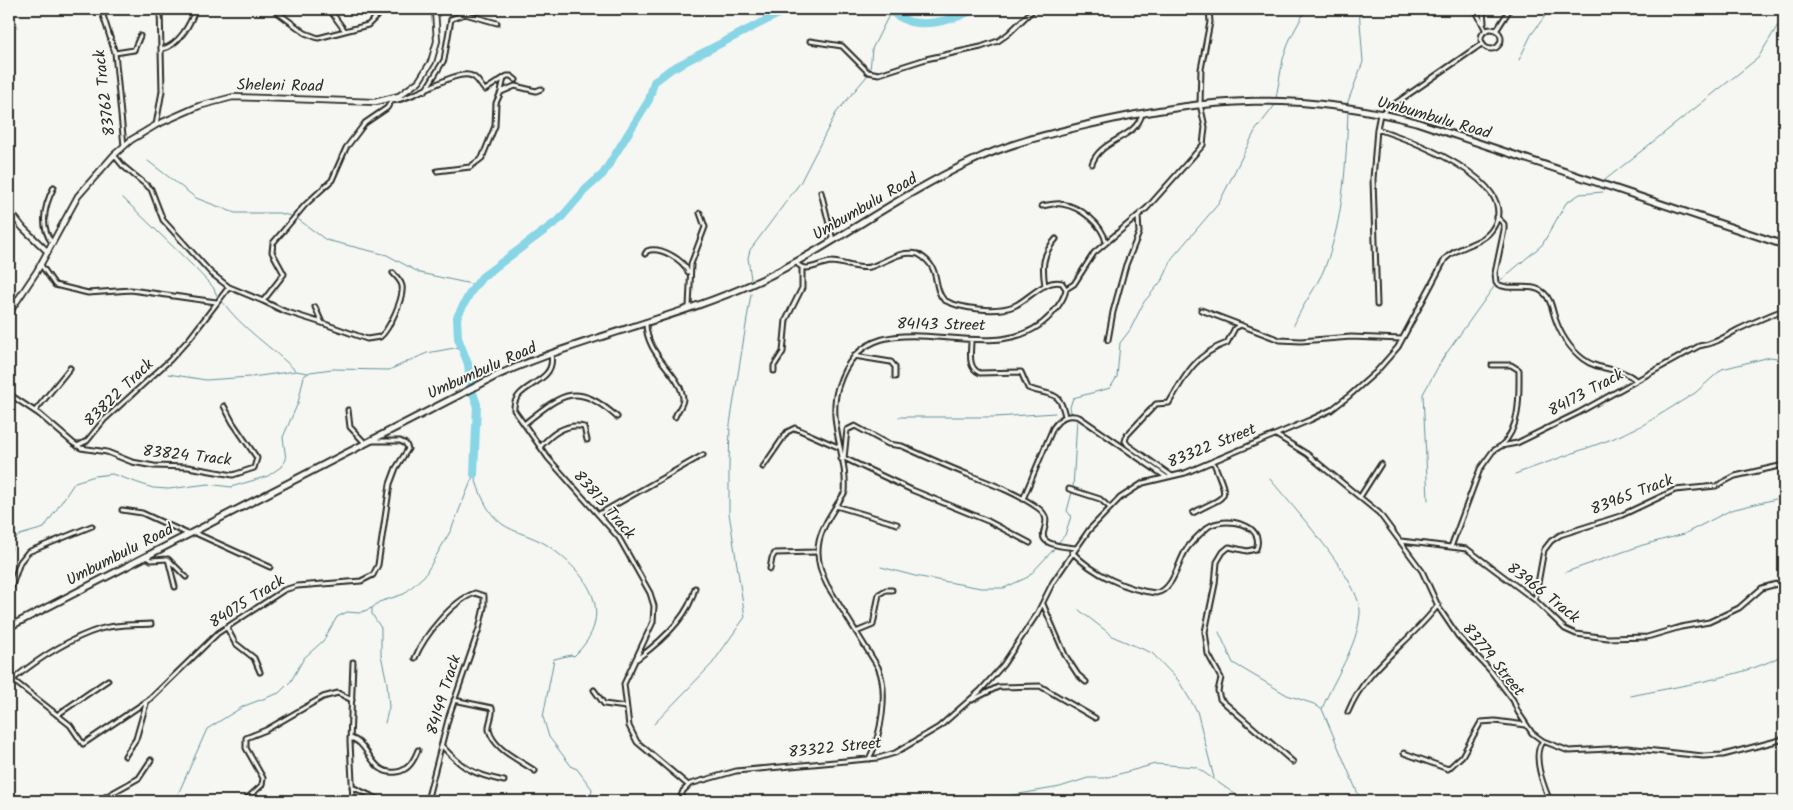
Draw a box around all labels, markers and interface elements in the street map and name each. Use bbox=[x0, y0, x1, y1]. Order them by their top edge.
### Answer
street label: 83762 Track bbox=[87, 48, 123, 138]
street label: Sheleni Road bbox=[237, 73, 324, 99]
street label: Umbumbulu Road bbox=[1374, 90, 1495, 146]
street label: Umbumbulu Road bbox=[808, 166, 923, 247]
street label: 84143 Street bbox=[897, 312, 986, 338]
street label: Umbumbulu Road bbox=[423, 335, 542, 406]
street label: 83822 Track bbox=[78, 353, 160, 433]
street label: 84173 Track bbox=[1544, 362, 1629, 423]
street label: 83322 Street bbox=[1164, 417, 1261, 475]
street label: 83824 Track bbox=[141, 439, 233, 473]
street label: 83813 Track bbox=[567, 465, 642, 546]
street label: 83965 Track bbox=[1587, 468, 1677, 522]
street label: Umbumbulu Road bbox=[62, 517, 179, 593]
street label: 83966 Track bbox=[1501, 556, 1585, 630]
street label: 84075 Track bbox=[204, 569, 290, 635]
street label: 83779 Street bbox=[1455, 618, 1531, 703]
street label: 84149 Track bbox=[420, 651, 468, 738]
street label: 83322 Street bbox=[787, 731, 884, 765]

